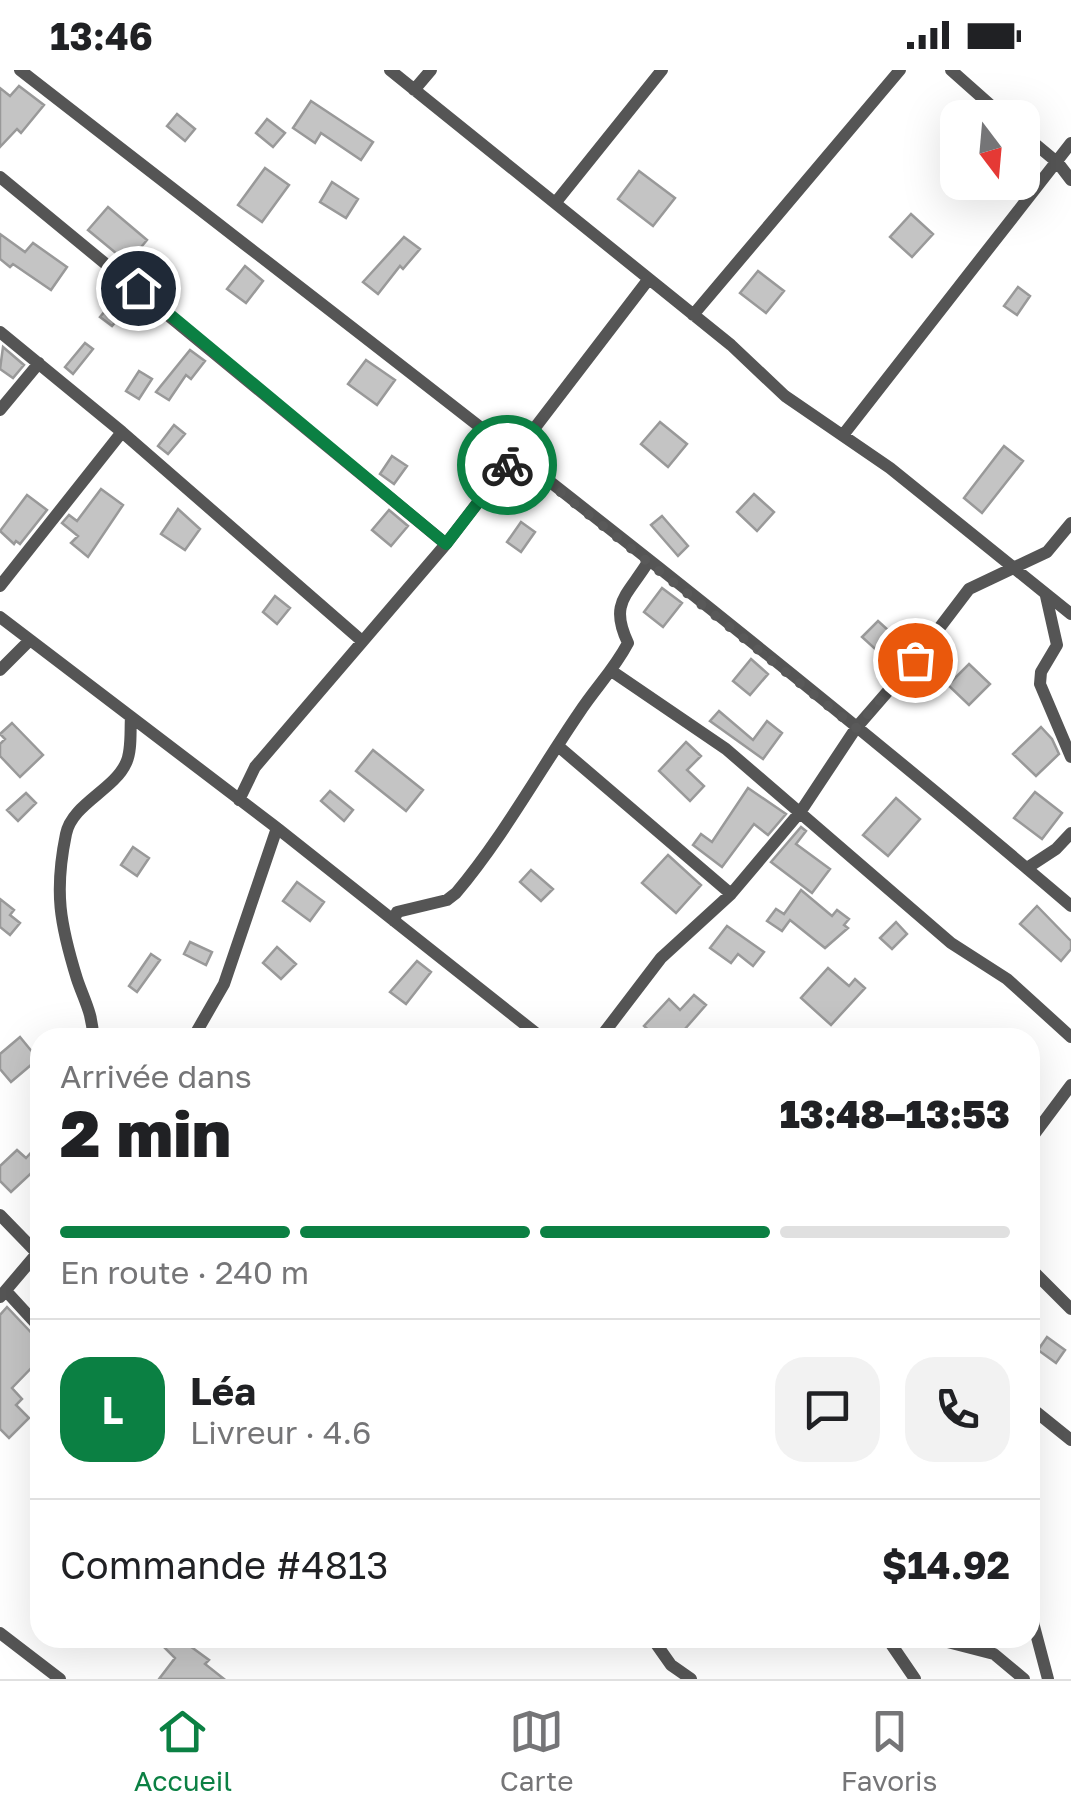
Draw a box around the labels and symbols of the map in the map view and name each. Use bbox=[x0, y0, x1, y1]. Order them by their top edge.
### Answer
north arrow bbox=[940, 100, 1040, 200]
pin bbox=[96, 246, 181, 331]
courier bbox=[457, 415, 557, 515]
pin bbox=[873, 618, 958, 703]

